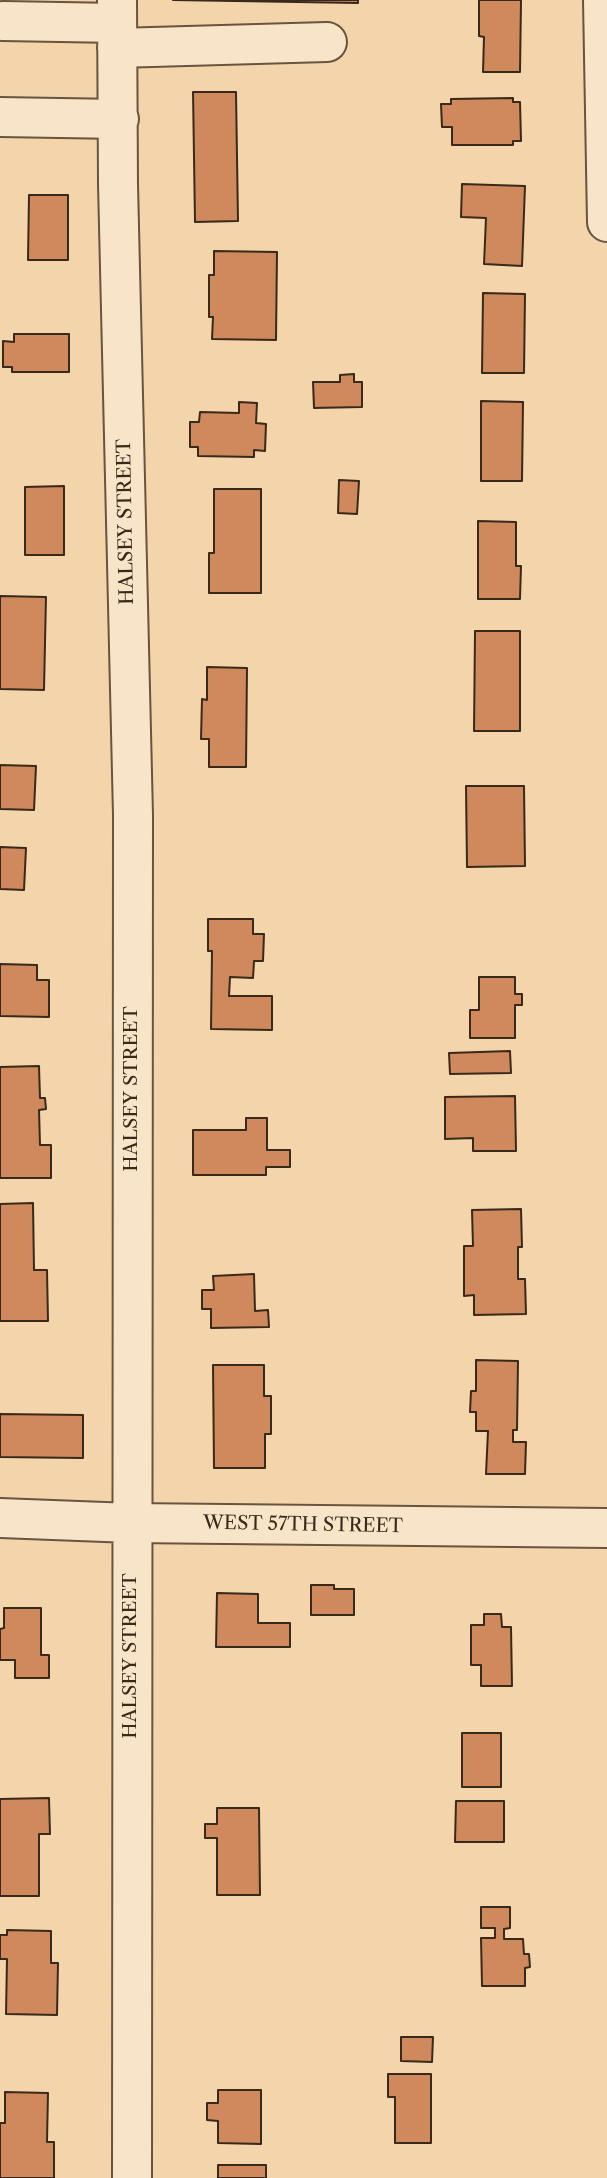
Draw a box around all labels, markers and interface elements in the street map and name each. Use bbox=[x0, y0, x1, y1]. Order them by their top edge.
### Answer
street label: HALSEY STREET bbox=[113, 439, 139, 605]
street label: HALSEY STREET bbox=[121, 1006, 143, 1172]
street label: WEST 57TH STREET bbox=[203, 1512, 403, 1538]
street label: HALSEY STREET bbox=[120, 1573, 142, 1739]

